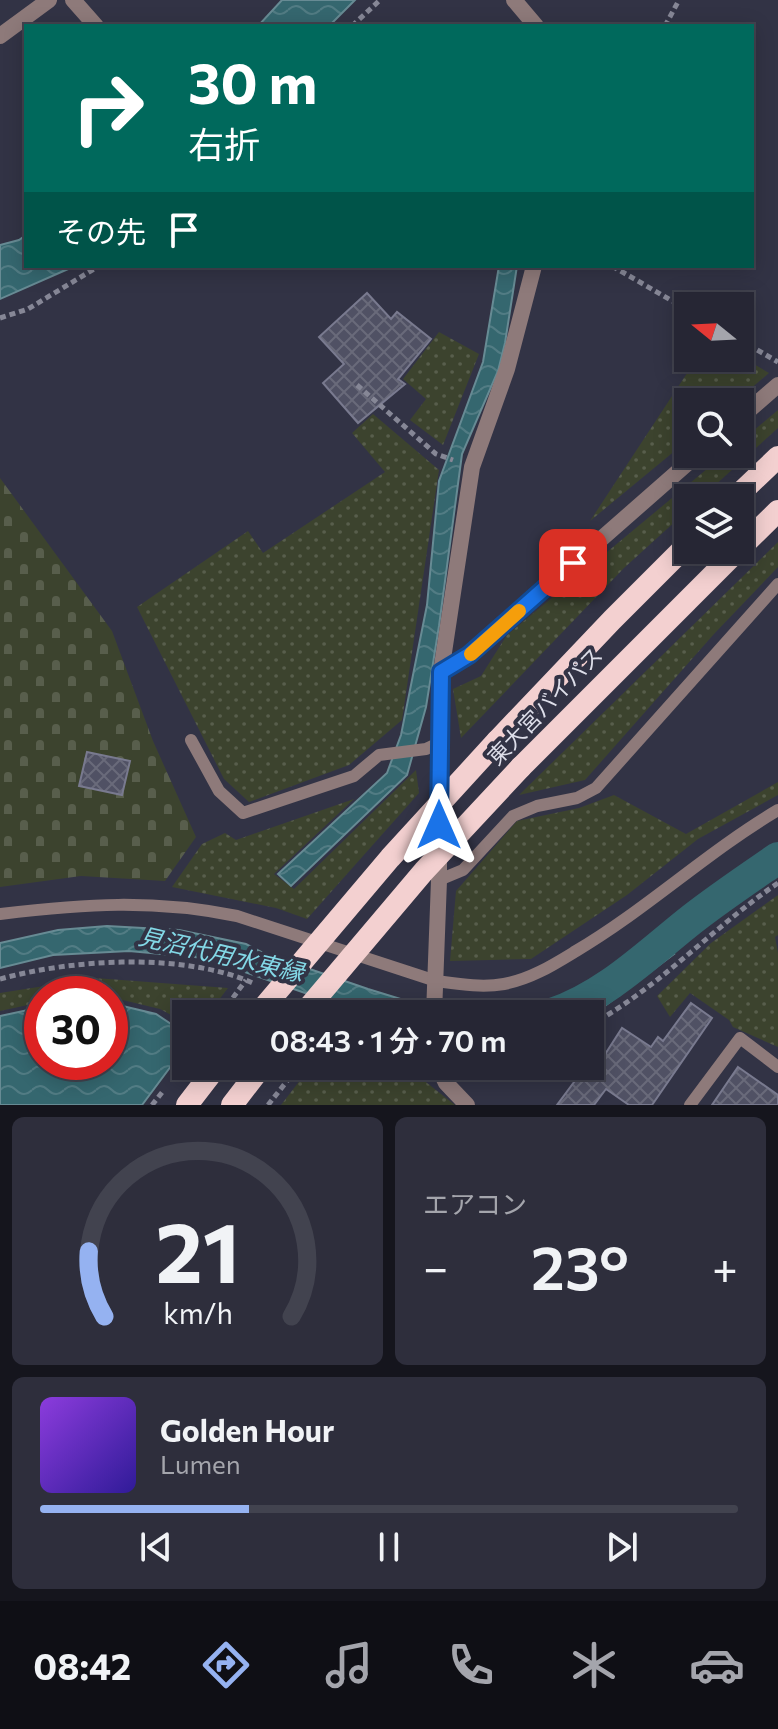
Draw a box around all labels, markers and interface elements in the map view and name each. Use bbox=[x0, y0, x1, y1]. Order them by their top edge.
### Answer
text: 30 m bbox=[188, 47, 317, 116]
icon: right bbox=[56, 56, 160, 160]
text: 右折 bbox=[188, 121, 260, 165]
icon: arrive bbox=[162, 208, 206, 252]
text: その先 bbox=[56, 212, 146, 249]
north arrow bbox=[674, 292, 754, 372]
map controls bbox=[674, 292, 754, 564]
button: search bbox=[674, 388, 754, 468]
button: layers bbox=[674, 484, 754, 564]
pin bbox=[539, 529, 607, 597]
icon: arrive bbox=[551, 541, 595, 585]
street label: 東大宮バイパス bbox=[482, 641, 608, 770]
position arrow bbox=[397, 783, 481, 867]
water label: 見沼代用水東縁 bbox=[136, 921, 309, 987]
speed limit sign: 30 bbox=[24, 976, 128, 1080]
text: 08:43 · 1 分 · 70 m bbox=[270, 1021, 506, 1058]
text: エアコン bbox=[423, 1188, 527, 1219]
text: 21 bbox=[155, 1198, 240, 1300]
text: 23° bbox=[531, 1229, 629, 1302]
text: − bbox=[423, 1239, 448, 1293]
text: + bbox=[712, 1239, 738, 1293]
text: km/h bbox=[163, 1295, 232, 1330]
text: Golden Hour bbox=[160, 1411, 334, 1448]
text: Lumen bbox=[160, 1448, 241, 1479]
icon: previous bbox=[134, 1525, 178, 1569]
icon: pause bbox=[367, 1525, 411, 1569]
icon: next bbox=[600, 1525, 644, 1569]
icon: directions bbox=[198, 1637, 254, 1693]
icon: music bbox=[321, 1637, 377, 1693]
icon: phone bbox=[443, 1637, 499, 1693]
icon: climate bbox=[566, 1637, 622, 1693]
icon: car bbox=[689, 1637, 745, 1693]
text: 08:42 bbox=[33, 1643, 131, 1687]

